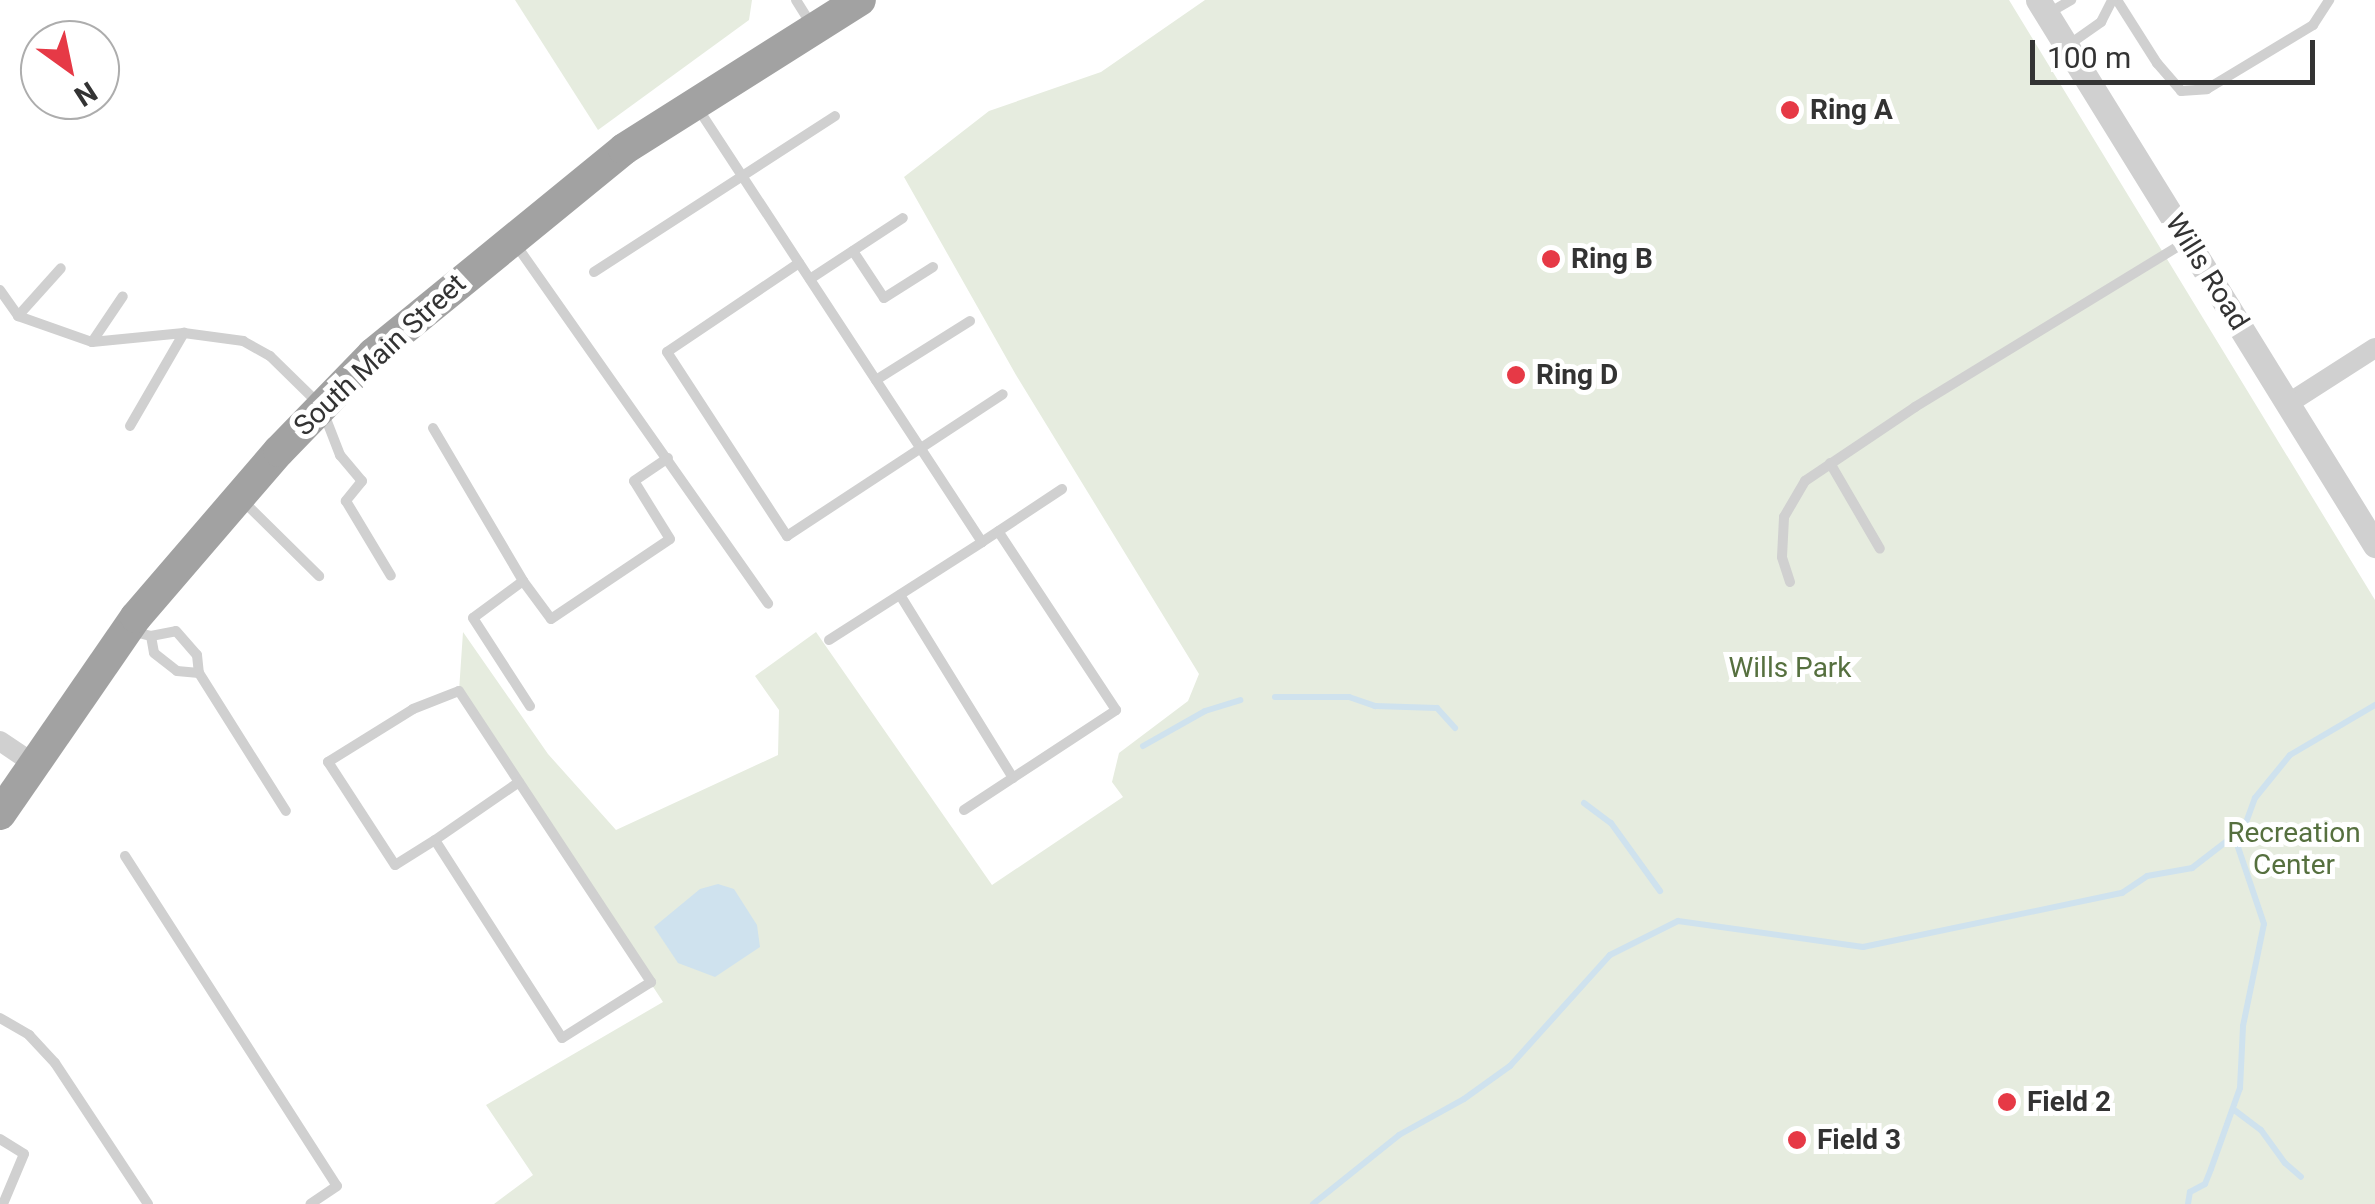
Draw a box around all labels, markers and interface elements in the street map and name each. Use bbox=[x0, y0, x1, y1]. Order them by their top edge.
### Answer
north arrow bbox=[20, 20, 120, 120]
scale bar bbox=[2035, 20, 2320, 82]
text: 100 m bbox=[2047, 40, 2131, 75]
text: N bbox=[68, 75, 103, 113]
place label: Ring A bbox=[1810, 93, 1893, 127]
marker: Ring A bbox=[1779, 99, 1801, 121]
street label: Wills Road bbox=[2158, 208, 2256, 336]
place label: Ring B bbox=[1571, 242, 1653, 276]
marker: Ring B bbox=[1540, 248, 1562, 270]
street label: South Main Street bbox=[287, 267, 473, 443]
place label: Ring D bbox=[1536, 358, 1618, 392]
marker: Ring D bbox=[1505, 364, 1527, 386]
park label: Wills Park bbox=[1728, 651, 1852, 685]
park label: Recreation Center bbox=[2227, 816, 2361, 882]
place label: Field 2 bbox=[2027, 1085, 2111, 1119]
marker: Field 2 bbox=[1996, 1091, 2018, 1113]
place label: Field 3 bbox=[1817, 1123, 1901, 1157]
marker: Field 3 bbox=[1786, 1129, 1808, 1151]

